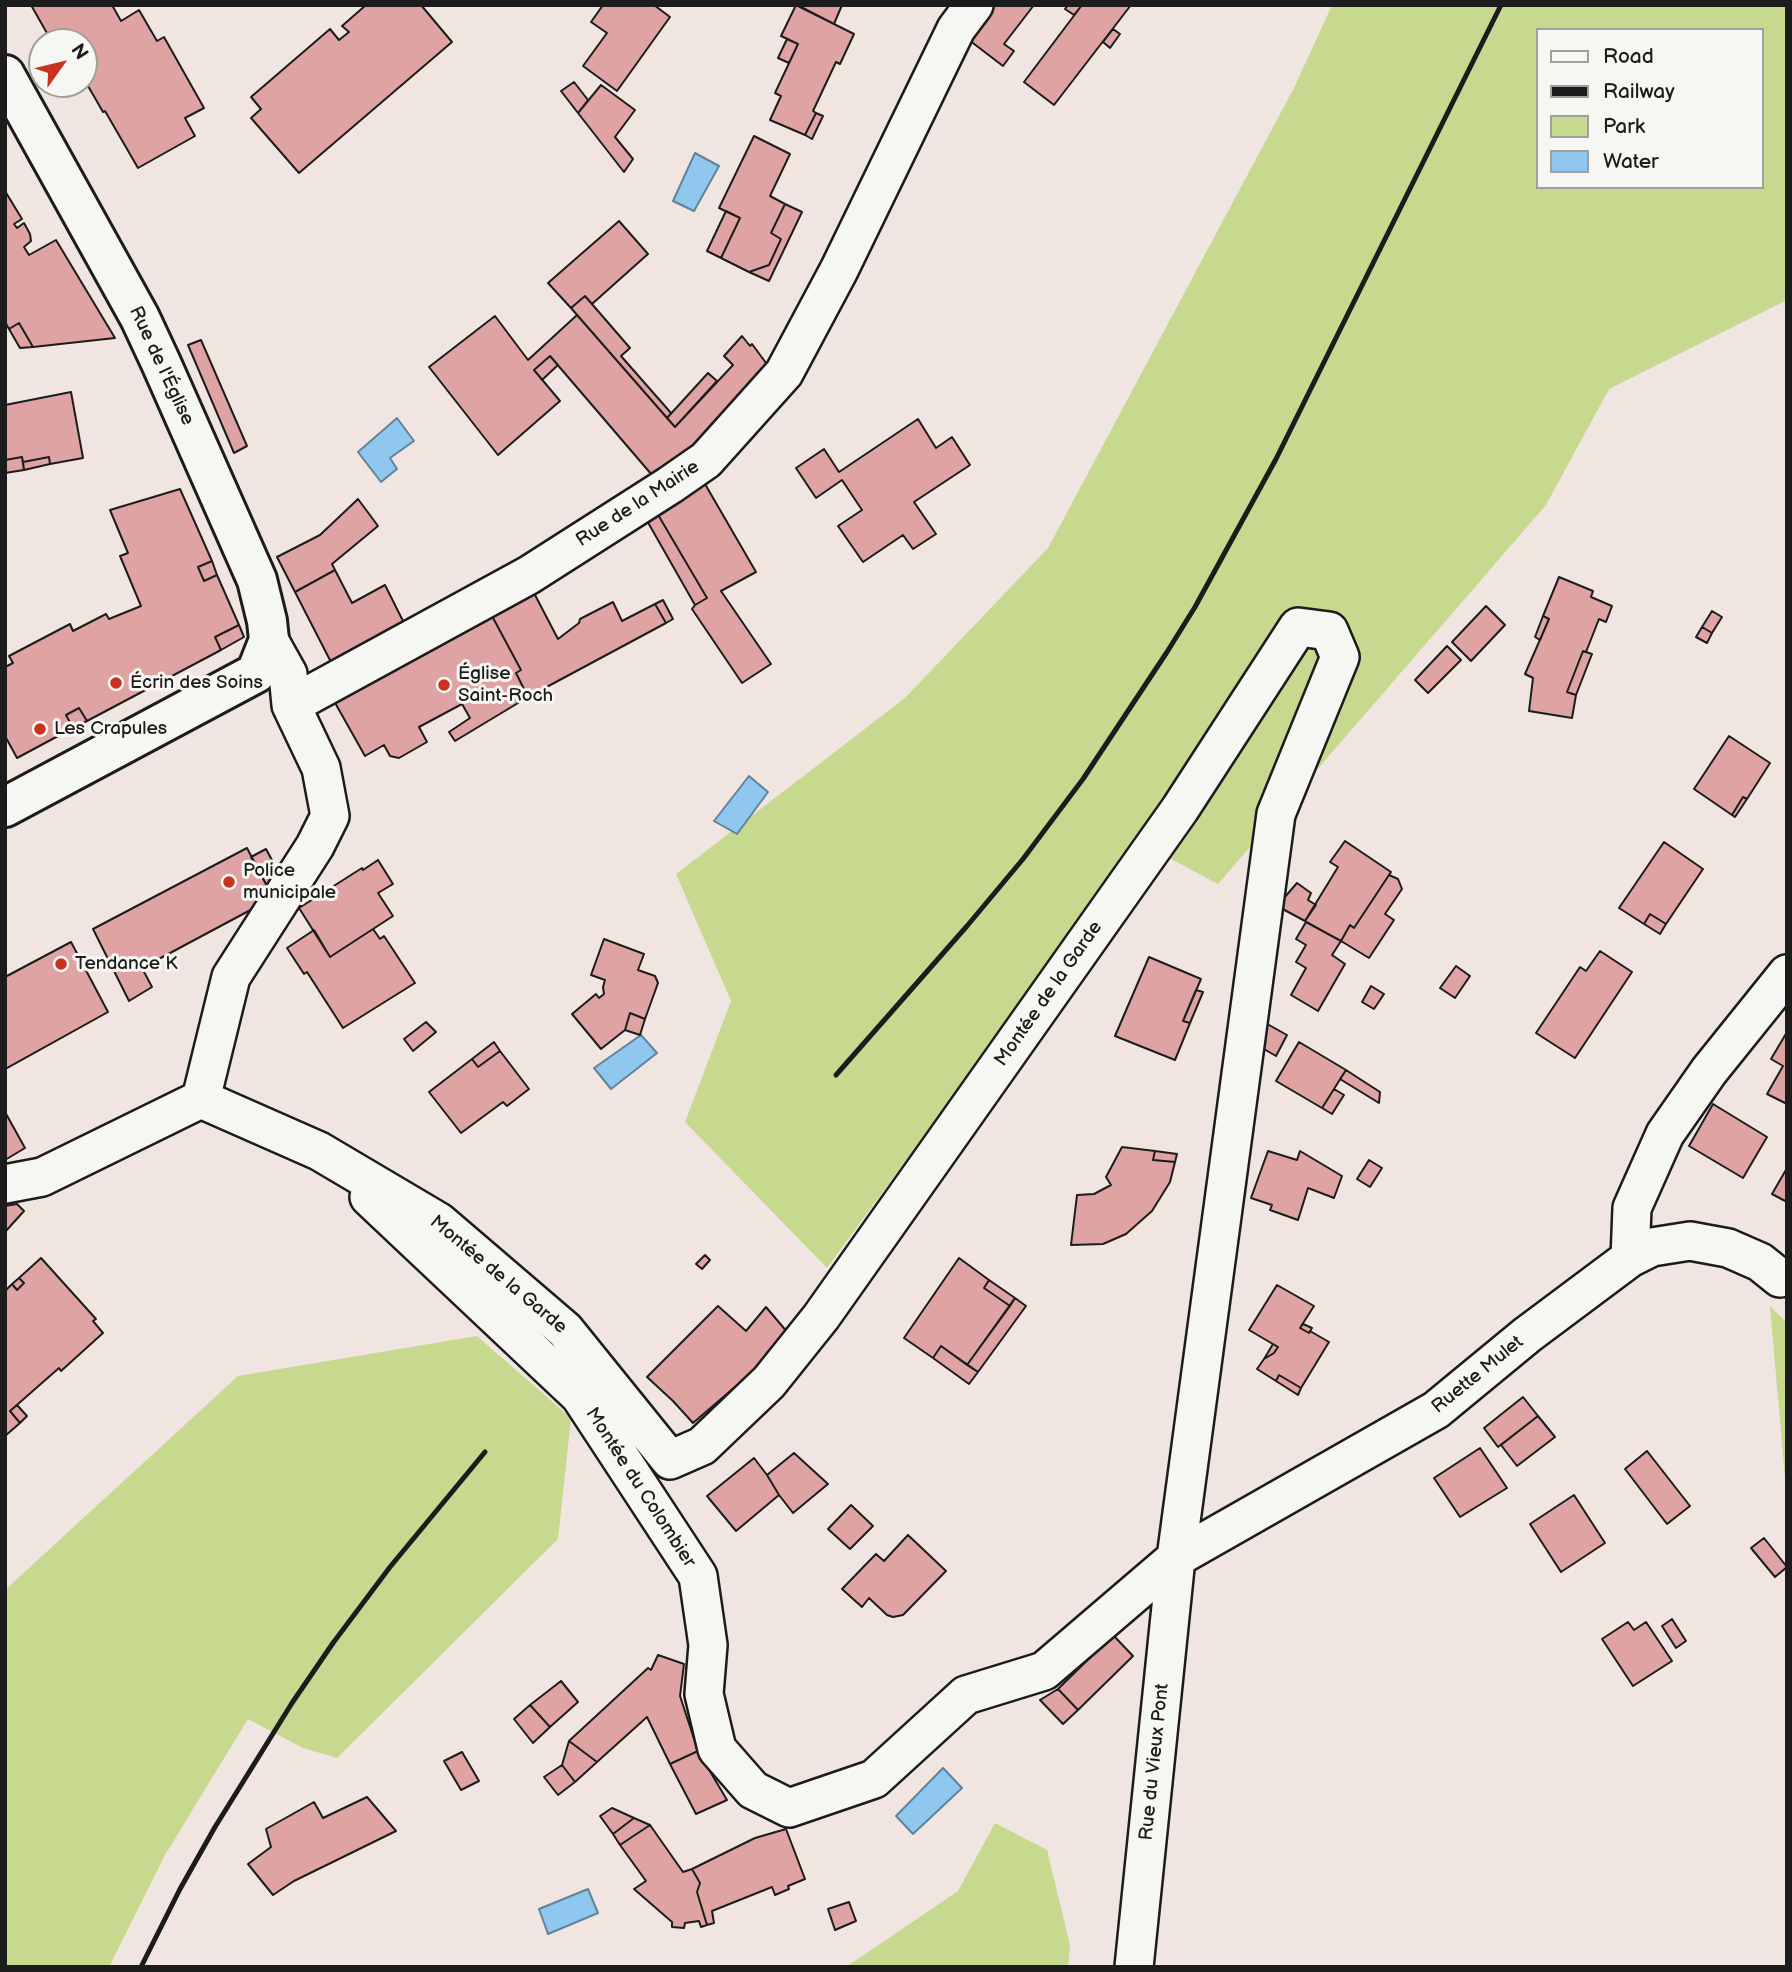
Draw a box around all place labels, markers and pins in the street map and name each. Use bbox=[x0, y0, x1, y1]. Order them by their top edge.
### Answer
place label: Église Saint-Roch bbox=[458, 663, 553, 707]
place label: Écrin des Soins bbox=[130, 672, 263, 694]
marker: Écrin des Soins bbox=[108, 675, 124, 691]
marker: Église Saint-Roch bbox=[436, 677, 452, 693]
place label: Les Crapules bbox=[54, 718, 167, 740]
marker: Les Crapules bbox=[32, 721, 48, 737]
place label: Police municipale bbox=[243, 860, 336, 904]
marker: Police municipale bbox=[221, 874, 237, 890]
place label: Tendance K bbox=[75, 953, 178, 975]
marker: Tendance K bbox=[53, 956, 69, 972]

